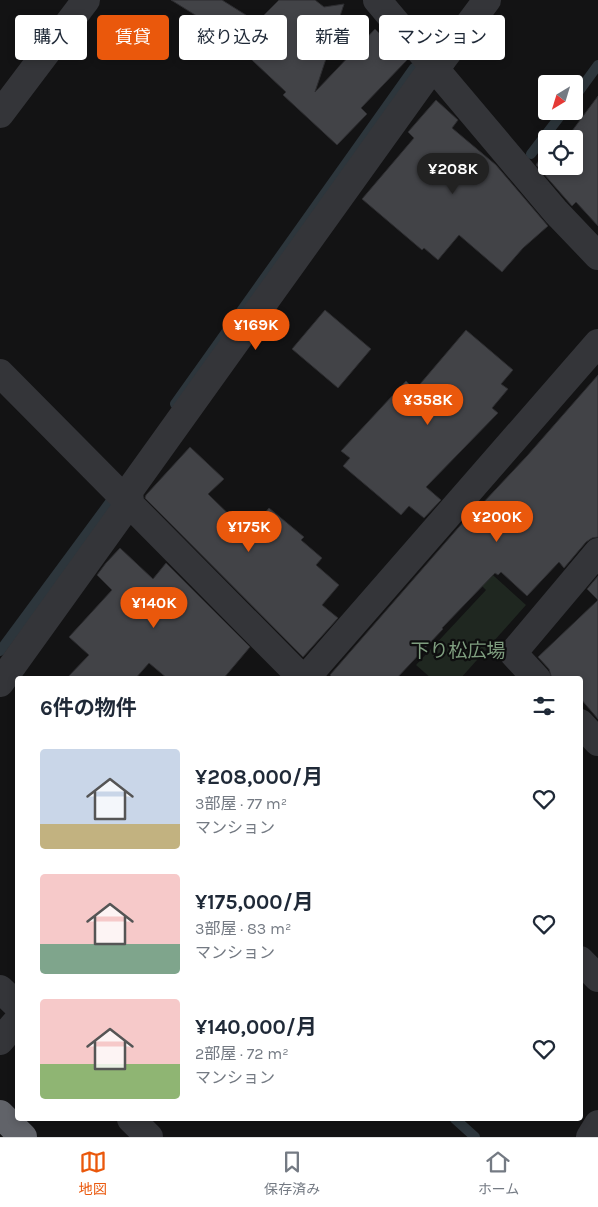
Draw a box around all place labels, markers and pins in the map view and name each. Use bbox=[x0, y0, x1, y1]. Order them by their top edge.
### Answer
pin: ¥208K bbox=[418, 152, 488, 195]
pin: ¥169K bbox=[221, 308, 291, 351]
pin: ¥358K bbox=[393, 384, 463, 426]
pin: ¥200K bbox=[462, 500, 532, 543]
pin: ¥175K bbox=[214, 510, 284, 553]
pin: ¥140K bbox=[119, 586, 189, 629]

